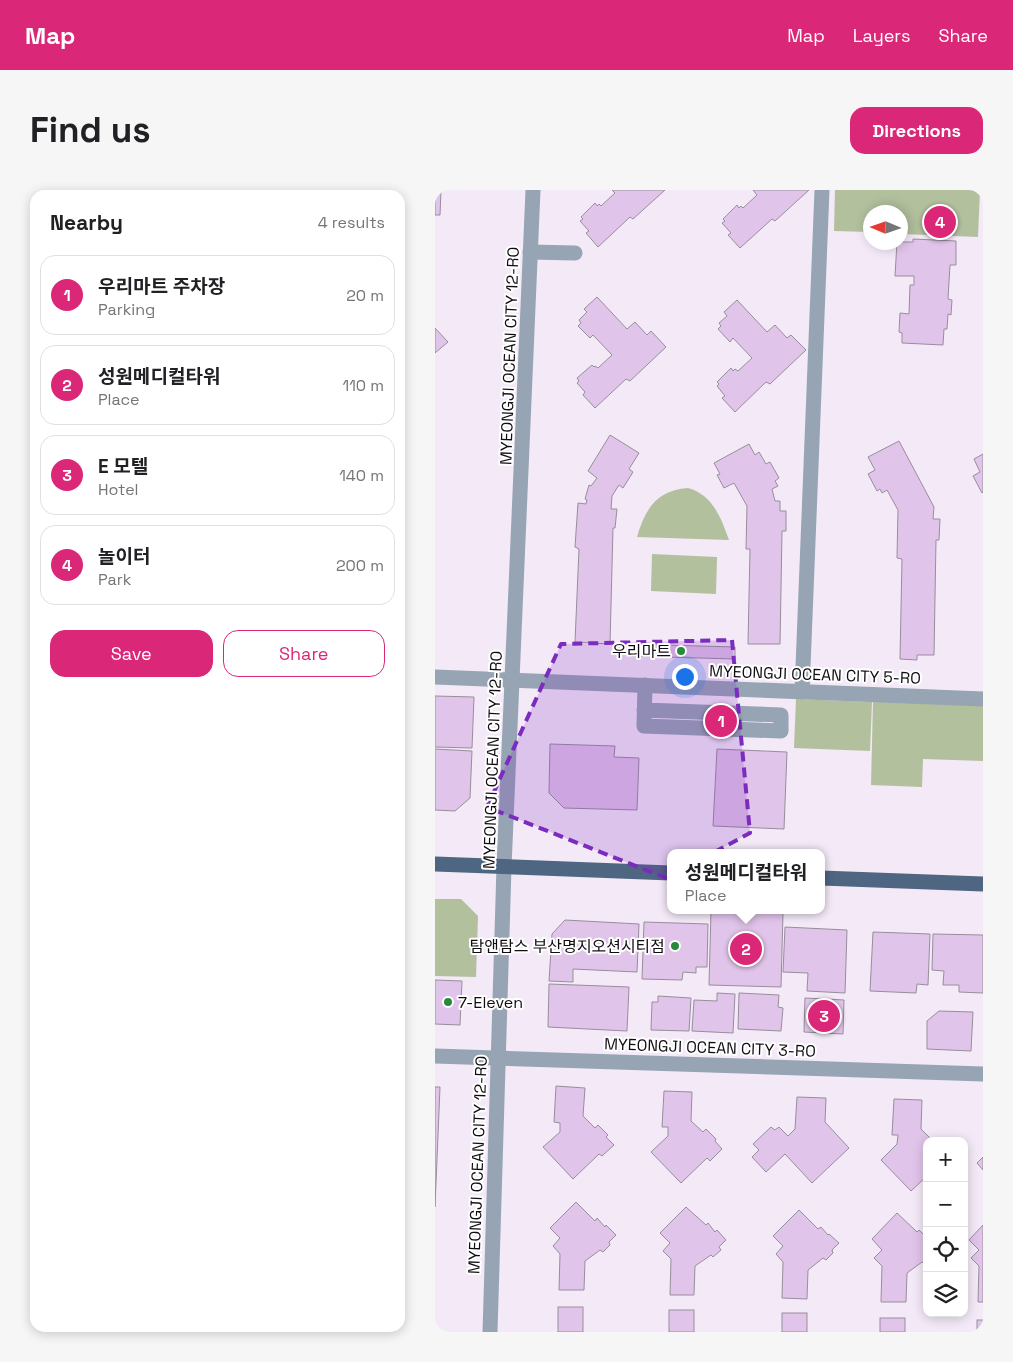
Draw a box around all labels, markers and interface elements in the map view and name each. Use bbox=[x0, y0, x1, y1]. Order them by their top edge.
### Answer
text: Map bbox=[25, 20, 75, 51]
text: Map bbox=[787, 24, 825, 47]
text: Layers bbox=[853, 24, 910, 47]
text: Share bbox=[938, 24, 988, 47]
button: Directions bbox=[850, 107, 983, 154]
text: Find us bbox=[30, 108, 151, 152]
pin: 4 bbox=[924, 203, 956, 241]
north arrow bbox=[863, 205, 908, 250]
text: Nearby bbox=[50, 209, 123, 236]
text: 4 results bbox=[318, 212, 385, 233]
street label: MYEONGJI OCEAN CITY 12-RO bbox=[495, 247, 524, 466]
text: 우리마트 주차장 bbox=[98, 274, 225, 299]
text: 1 bbox=[63, 285, 71, 306]
text: 20 m bbox=[346, 285, 384, 306]
text: Parking bbox=[98, 299, 155, 320]
text: 성원메디컬타워 bbox=[98, 364, 220, 389]
text: 2 bbox=[62, 375, 72, 396]
text: 110 m bbox=[342, 375, 384, 396]
text: Place bbox=[98, 389, 140, 410]
text: E 모텔 bbox=[98, 454, 148, 479]
text: 3 bbox=[62, 465, 72, 486]
text: 140 m bbox=[339, 465, 384, 486]
text: Hotel bbox=[98, 479, 139, 500]
text: 놀이터 bbox=[98, 544, 150, 569]
text: 4 bbox=[62, 555, 72, 576]
text: 200 m bbox=[336, 555, 384, 576]
text: Park bbox=[98, 569, 131, 590]
button: Save bbox=[50, 630, 213, 677]
button: Share bbox=[223, 630, 385, 677]
place label: 우리마트 bbox=[612, 641, 671, 662]
marker: 우리마트 bbox=[675, 645, 687, 657]
street label: MYEONGJI OCEAN CITY 12-RO bbox=[478, 651, 507, 870]
street label: MYEONGJI OCEAN CITY 5-RO bbox=[709, 660, 921, 689]
your location bbox=[672, 664, 698, 690]
pin: 1 bbox=[705, 702, 737, 740]
popup bbox=[667, 849, 825, 914]
text: 성원메디컬타워 bbox=[685, 860, 807, 885]
text: Place bbox=[685, 885, 726, 906]
pin: 2 bbox=[730, 930, 762, 968]
place label: 탐앤탐스 부산명지오션시티점 bbox=[470, 936, 665, 957]
marker: 탐앤탐스 부산명지오션시티점 bbox=[669, 940, 681, 952]
place label: 7-Eleven bbox=[458, 992, 523, 1013]
marker: 7-Eleven bbox=[442, 996, 454, 1008]
pin: 3 bbox=[808, 997, 840, 1035]
street label: MYEONGJI OCEAN CITY 3-RO bbox=[604, 1033, 816, 1062]
street label: MYEONGJI OCEAN CITY 12-RO bbox=[463, 1056, 492, 1275]
map controls bbox=[923, 1137, 968, 1317]
button: + bbox=[923, 1137, 968, 1182]
button: − bbox=[923, 1182, 968, 1227]
button: locate bbox=[923, 1227, 968, 1272]
button: layers bbox=[923, 1272, 968, 1317]

